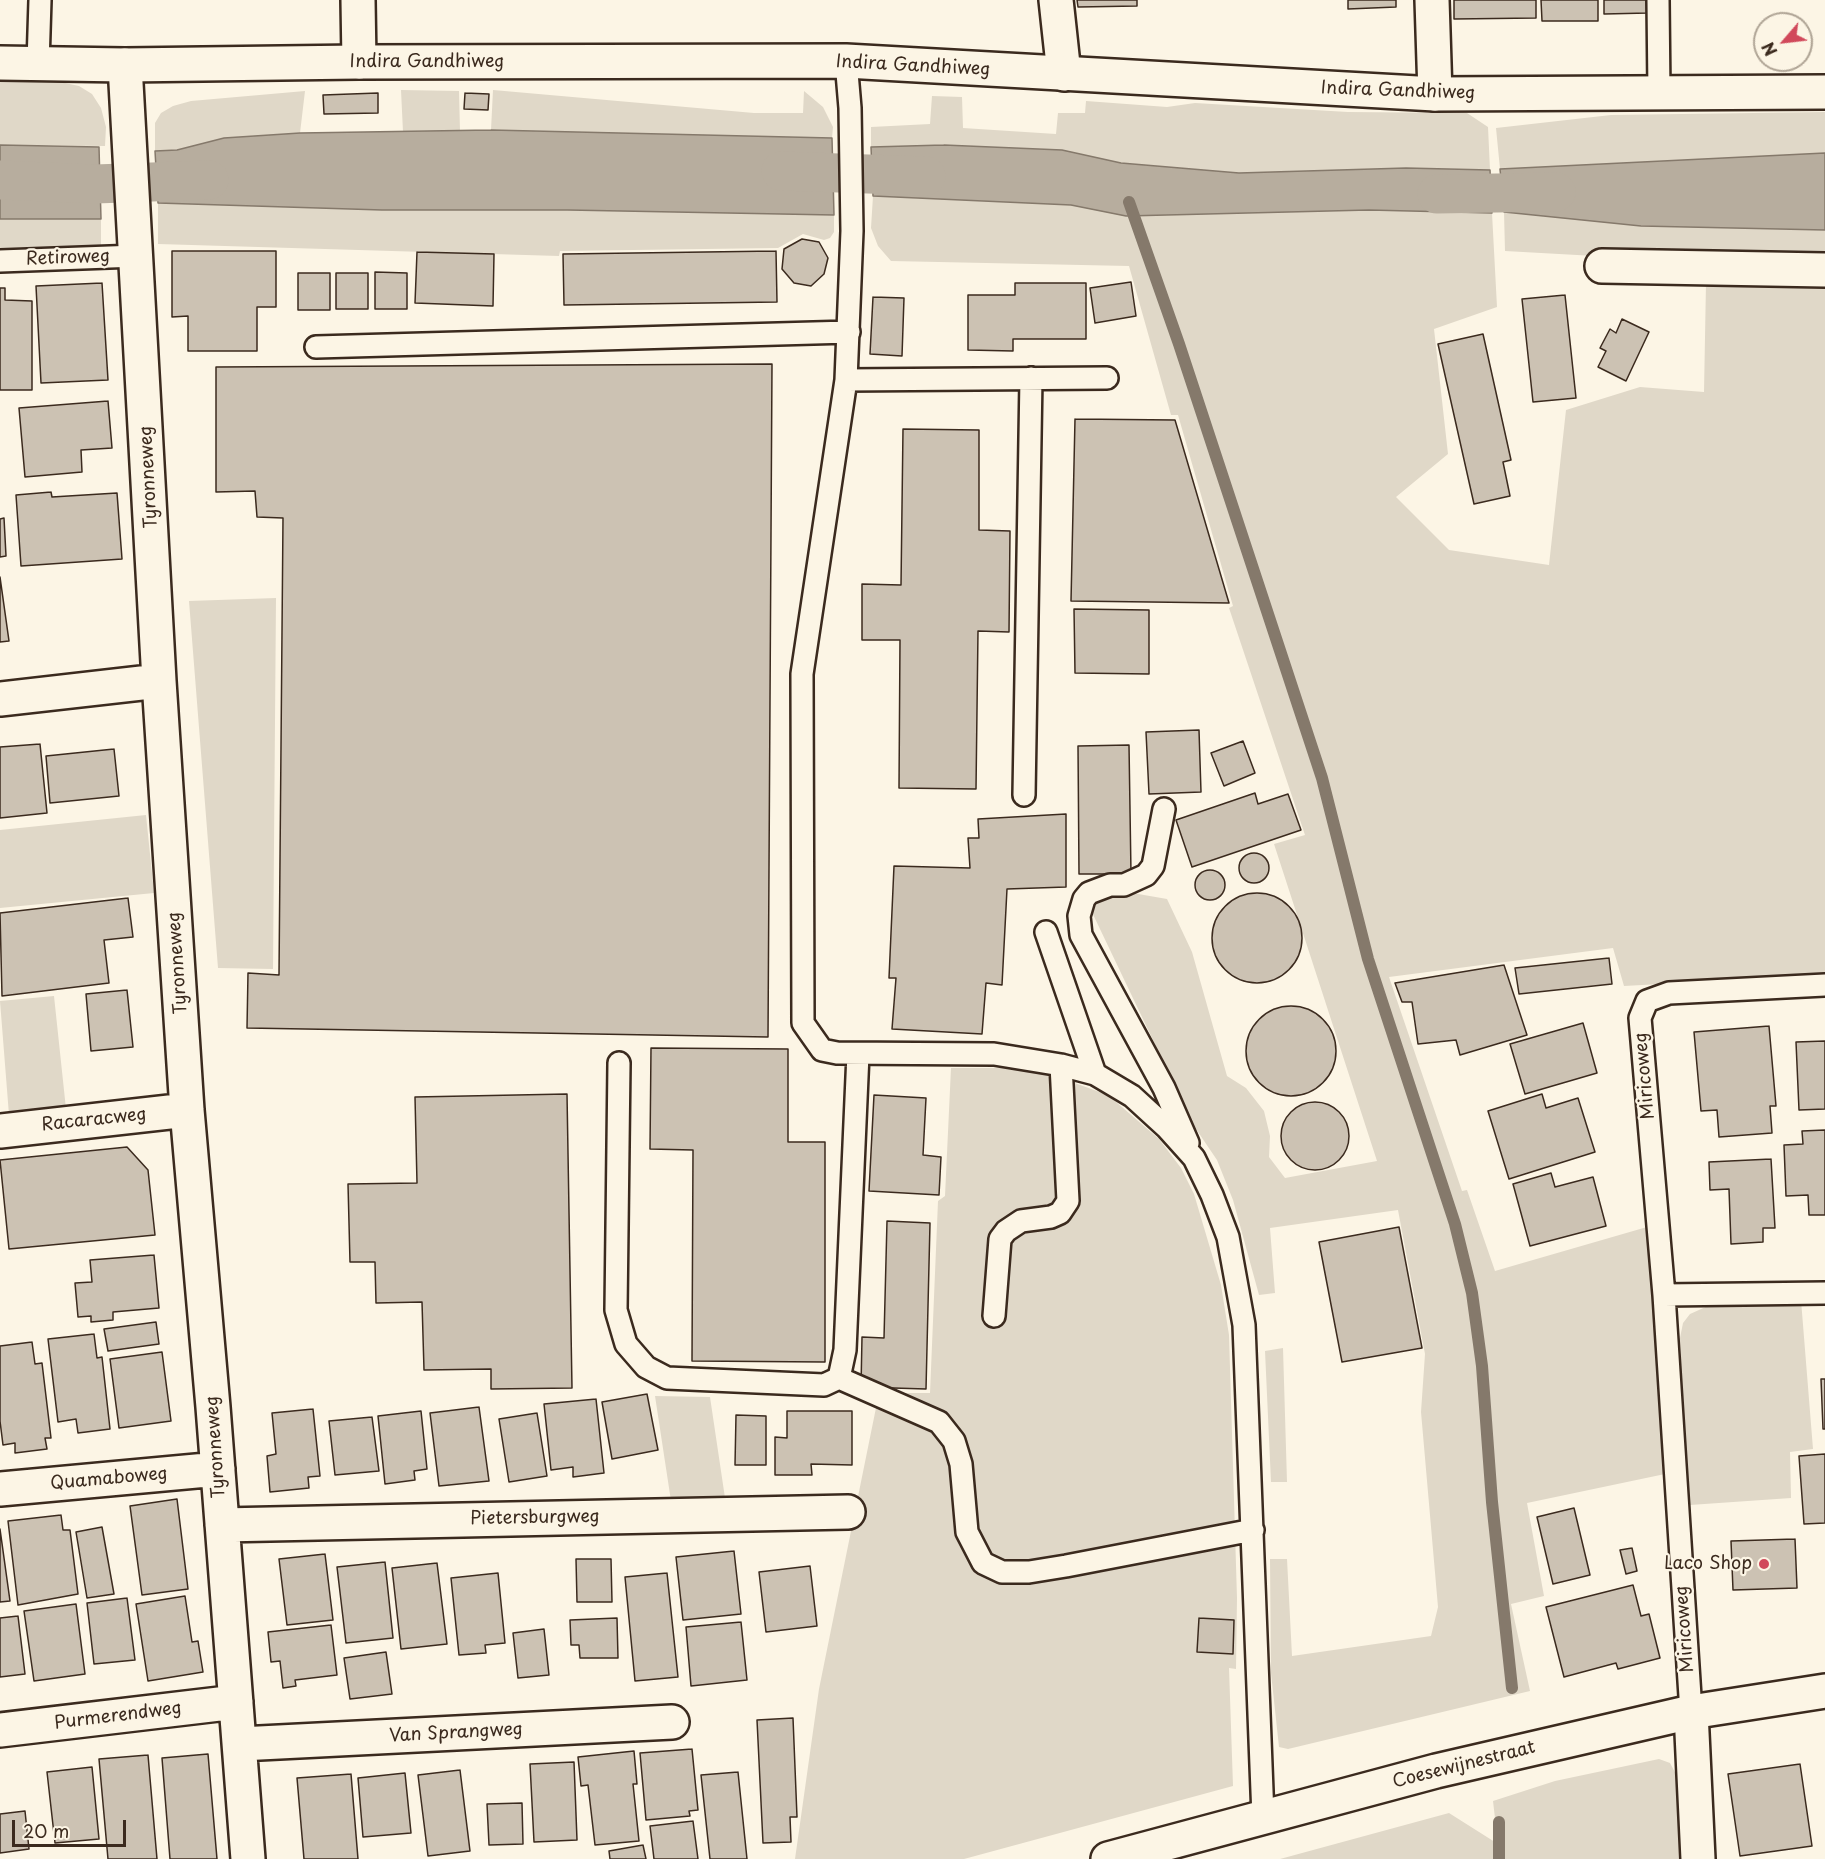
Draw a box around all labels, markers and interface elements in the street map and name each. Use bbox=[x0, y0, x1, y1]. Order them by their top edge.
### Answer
north arrow bbox=[1753, 12, 1813, 72]
text: N bbox=[1755, 38, 1782, 61]
street label: Indira Gandhiweg bbox=[350, 51, 504, 73]
street label: Indira Gandhiweg bbox=[835, 51, 991, 81]
street label: Indira Gandhiweg bbox=[1320, 78, 1476, 104]
street label: Retiroweg bbox=[25, 246, 111, 270]
street label: Tyronneweg bbox=[136, 425, 162, 529]
street label: Tyronneweg bbox=[164, 911, 192, 1015]
street label: Miricoweg bbox=[1630, 1032, 1660, 1120]
street label: Racaracweg bbox=[40, 1104, 148, 1136]
street label: Tyronneweg bbox=[202, 1395, 230, 1499]
street label: Quamaboweg bbox=[49, 1463, 169, 1495]
street label: Pietersburgweg bbox=[470, 1506, 600, 1530]
place label: Laco Shop bbox=[1664, 1553, 1752, 1575]
marker: Laco Shop bbox=[1757, 1557, 1771, 1571]
street label: Miricoweg bbox=[1671, 1585, 1699, 1673]
street label: Purmerendweg bbox=[53, 1697, 183, 1735]
street label: Van Sprangweg bbox=[389, 1719, 523, 1747]
street label: Coesewijnestraat bbox=[1390, 1737, 1538, 1793]
scale bar bbox=[15, 1808, 129, 1846]
text: 20 m bbox=[23, 1817, 69, 1844]

